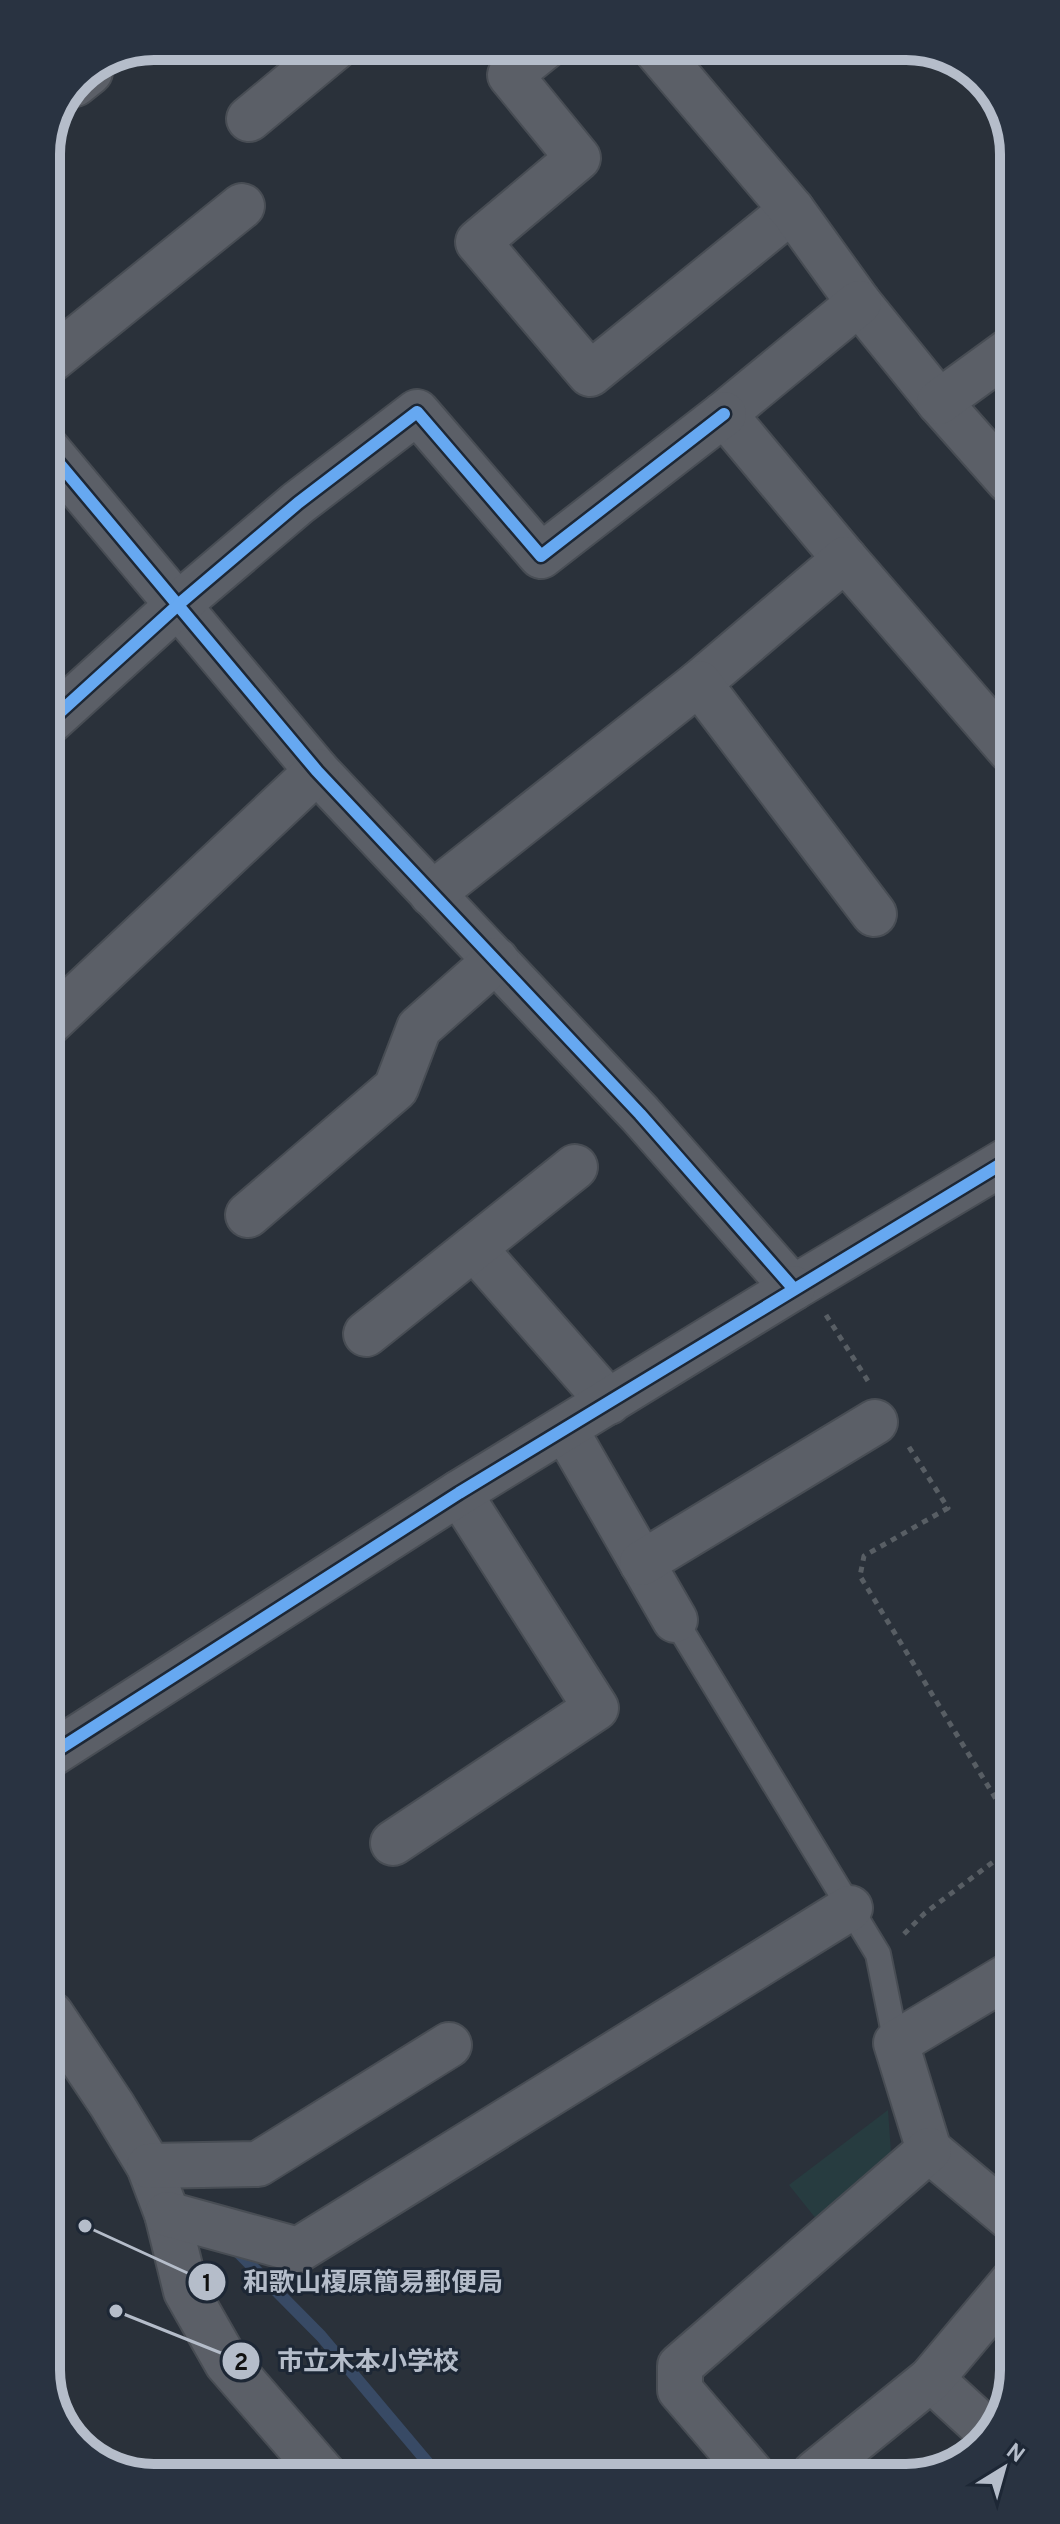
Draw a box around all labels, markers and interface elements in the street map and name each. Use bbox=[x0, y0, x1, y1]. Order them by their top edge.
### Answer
callout: 和歌山榎原簡易郵便局 bbox=[187, 2257, 519, 2307]
text: 和歌山榎原簡易郵便局 bbox=[243, 2268, 503, 2301]
text: 1 bbox=[202, 2270, 212, 2300]
callout: 市立木本小学校 bbox=[221, 2336, 475, 2386]
text: 市立木本小学校 bbox=[277, 2347, 459, 2380]
text: 2 bbox=[234, 2349, 248, 2379]
north arrow bbox=[964, 2428, 1044, 2508]
text: N bbox=[1000, 2438, 1029, 2470]

